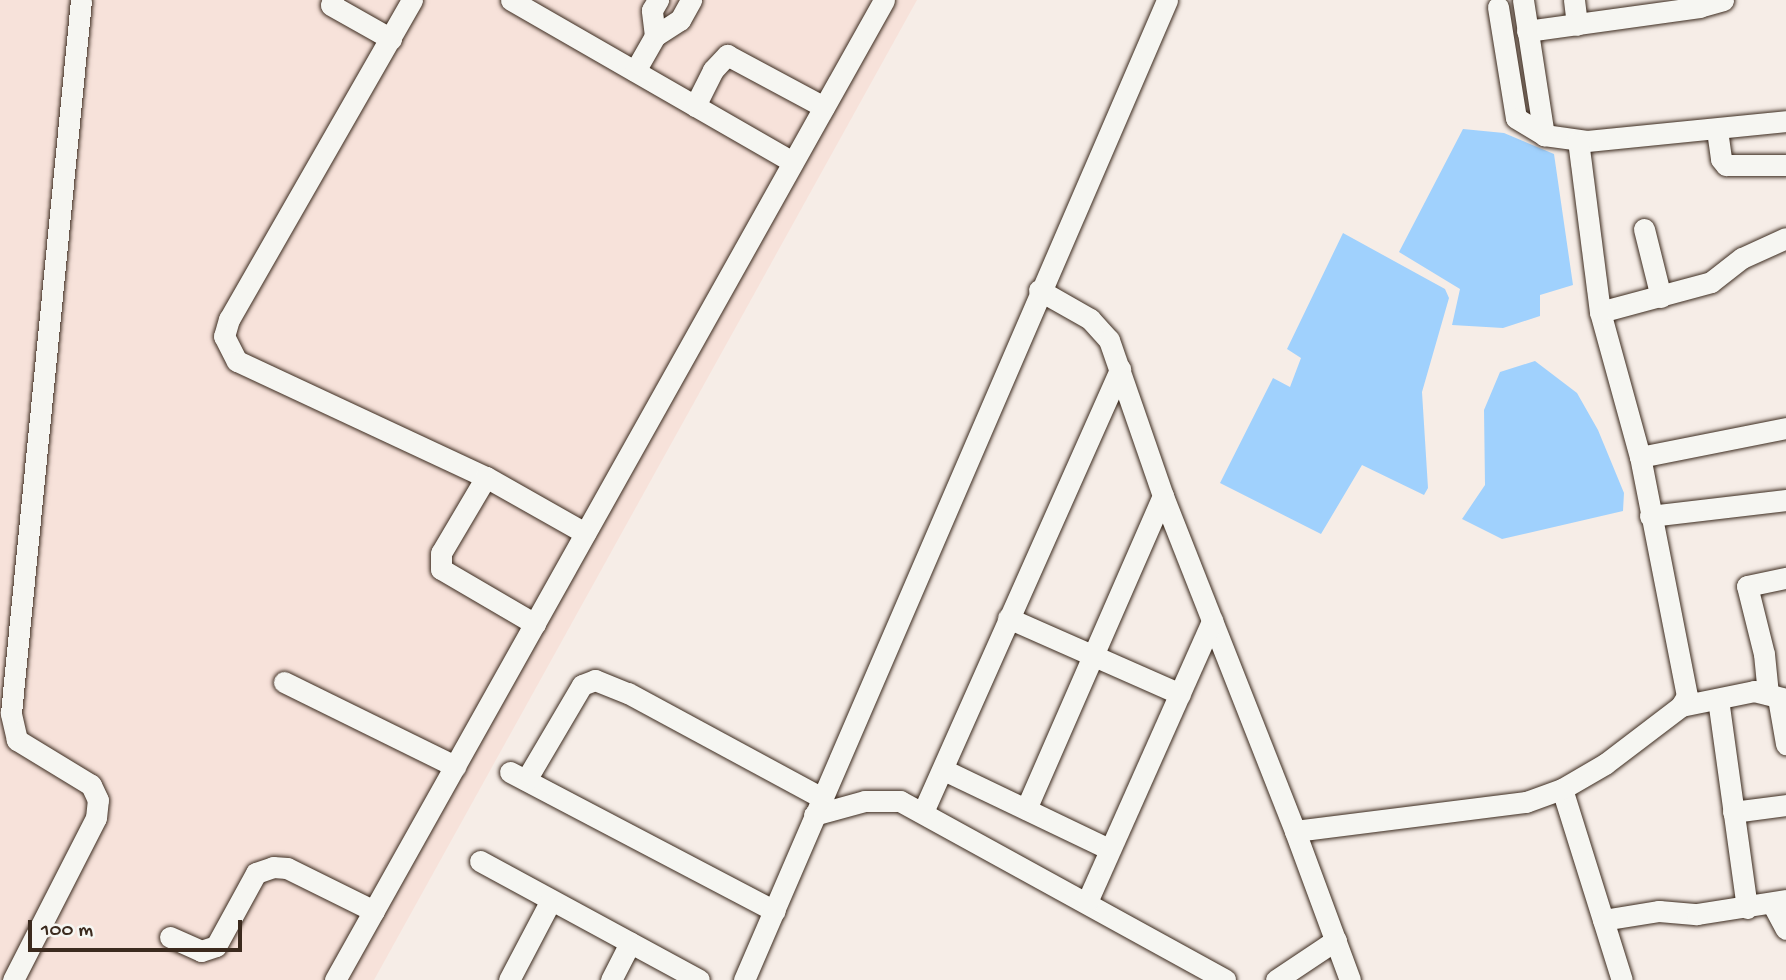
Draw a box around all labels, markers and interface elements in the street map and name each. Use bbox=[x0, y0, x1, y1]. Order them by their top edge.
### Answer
scale bar bbox=[32, 906, 245, 950]
text: 100 m bbox=[41, 919, 93, 944]

